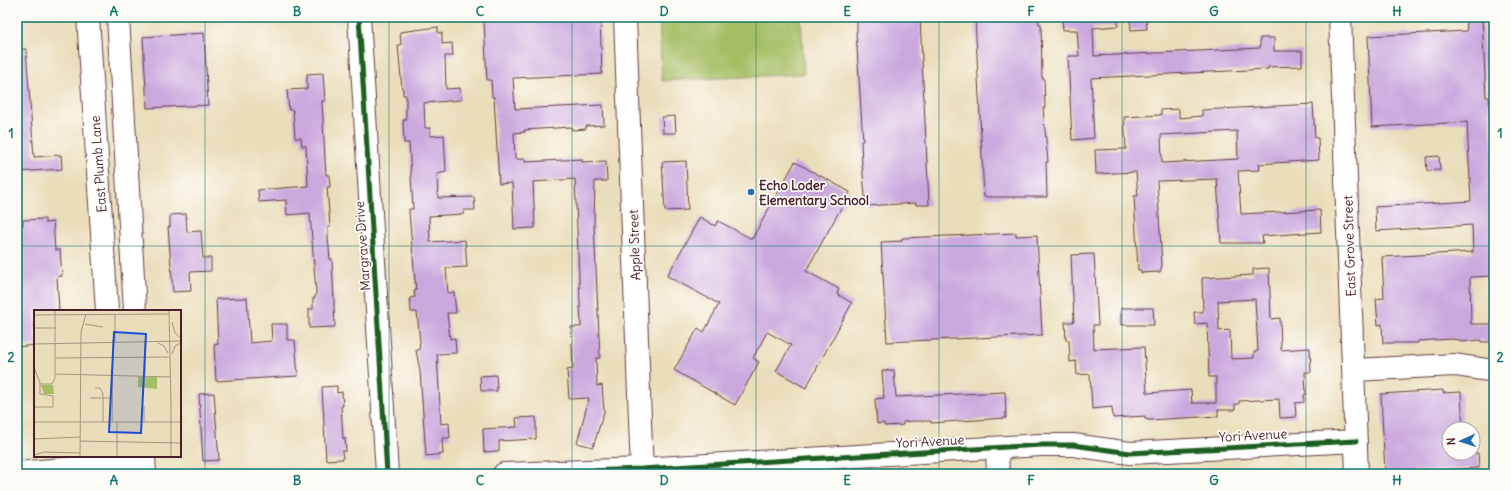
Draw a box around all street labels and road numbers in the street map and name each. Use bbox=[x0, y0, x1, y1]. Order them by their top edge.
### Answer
street label: East Plumb Lane bbox=[87, 115, 110, 213]
street label: East Grove Street bbox=[1339, 194, 1360, 297]
street label: Margrave Drive bbox=[351, 200, 374, 291]
street label: Apple Street bbox=[625, 209, 644, 281]
street label: Yori Avenue bbox=[1218, 425, 1288, 446]
street label: Yori Avenue bbox=[895, 431, 965, 452]

